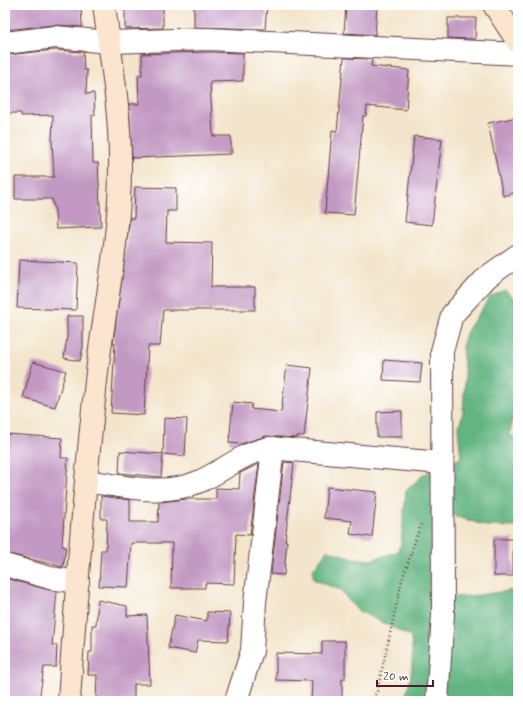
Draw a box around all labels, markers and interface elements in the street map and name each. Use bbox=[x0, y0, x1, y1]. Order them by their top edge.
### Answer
scale bar bbox=[377, 662, 433, 688]
text: 20 m bbox=[383, 669, 409, 685]

